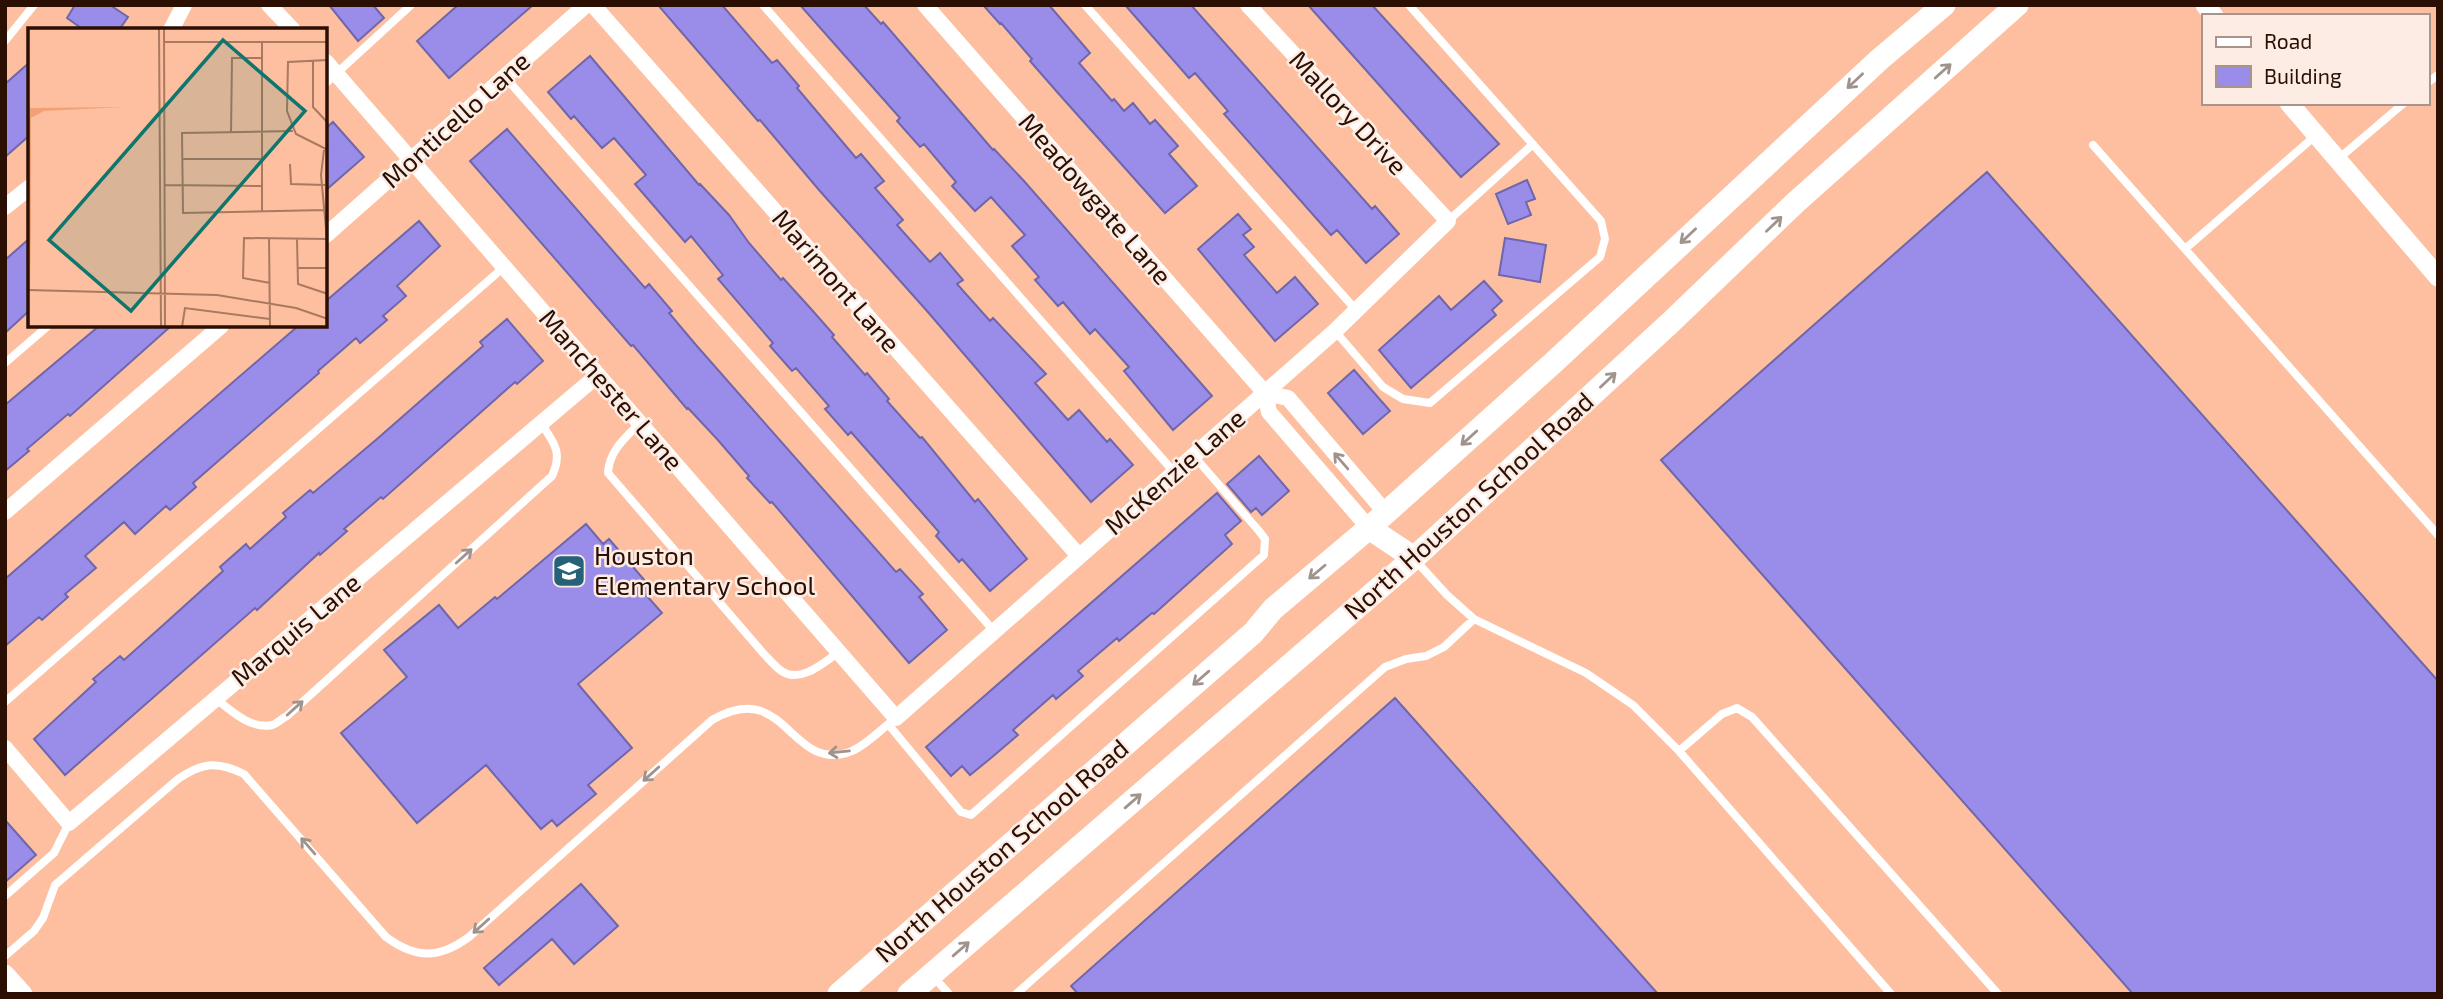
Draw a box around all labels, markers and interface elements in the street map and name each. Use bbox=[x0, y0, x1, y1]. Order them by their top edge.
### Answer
legend bbox=[2202, 14, 2429, 105]
inset map bbox=[28, 28, 327, 327]
text: Road bbox=[2264, 28, 2312, 53]
street label: Mallory Drive bbox=[1284, 43, 1414, 180]
street label: Monticello Lane bbox=[375, 44, 535, 193]
one-way arrow bbox=[1934, 63, 1951, 80]
text: Building bbox=[2264, 63, 2342, 88]
one-way arrow bbox=[1847, 73, 1864, 90]
street label: Meadowgate Lane bbox=[1013, 106, 1179, 290]
street label: Marimont Lane bbox=[767, 202, 908, 358]
one-way arrow bbox=[1765, 215, 1782, 232]
one-way arrow bbox=[1680, 228, 1697, 245]
street label: Manchester Lane bbox=[534, 302, 691, 476]
one-way arrow bbox=[1599, 371, 1616, 388]
street label: North Houston School Road bbox=[1337, 385, 1599, 625]
street label: McKenzie Lane bbox=[1098, 402, 1251, 540]
one-way arrow bbox=[1460, 430, 1478, 446]
one-way arrow bbox=[1333, 452, 1349, 470]
place label: Houston Elementary School bbox=[594, 539, 816, 600]
one-way arrow bbox=[455, 548, 473, 564]
school or university icon: Houston Elementary School bbox=[550, 552, 588, 590]
one-way arrow bbox=[1308, 564, 1326, 580]
street label: Marquis Lane bbox=[224, 566, 366, 692]
one-way arrow bbox=[1193, 670, 1211, 686]
one-way arrow bbox=[285, 700, 303, 716]
street label: North Houston School Road bbox=[868, 732, 1134, 968]
one-way arrow bbox=[828, 746, 851, 759]
one-way arrow bbox=[643, 766, 660, 783]
one-way arrow bbox=[1123, 793, 1141, 809]
one-way arrow bbox=[300, 838, 316, 856]
one-way arrow bbox=[472, 918, 490, 934]
one-way arrow bbox=[951, 941, 969, 957]

